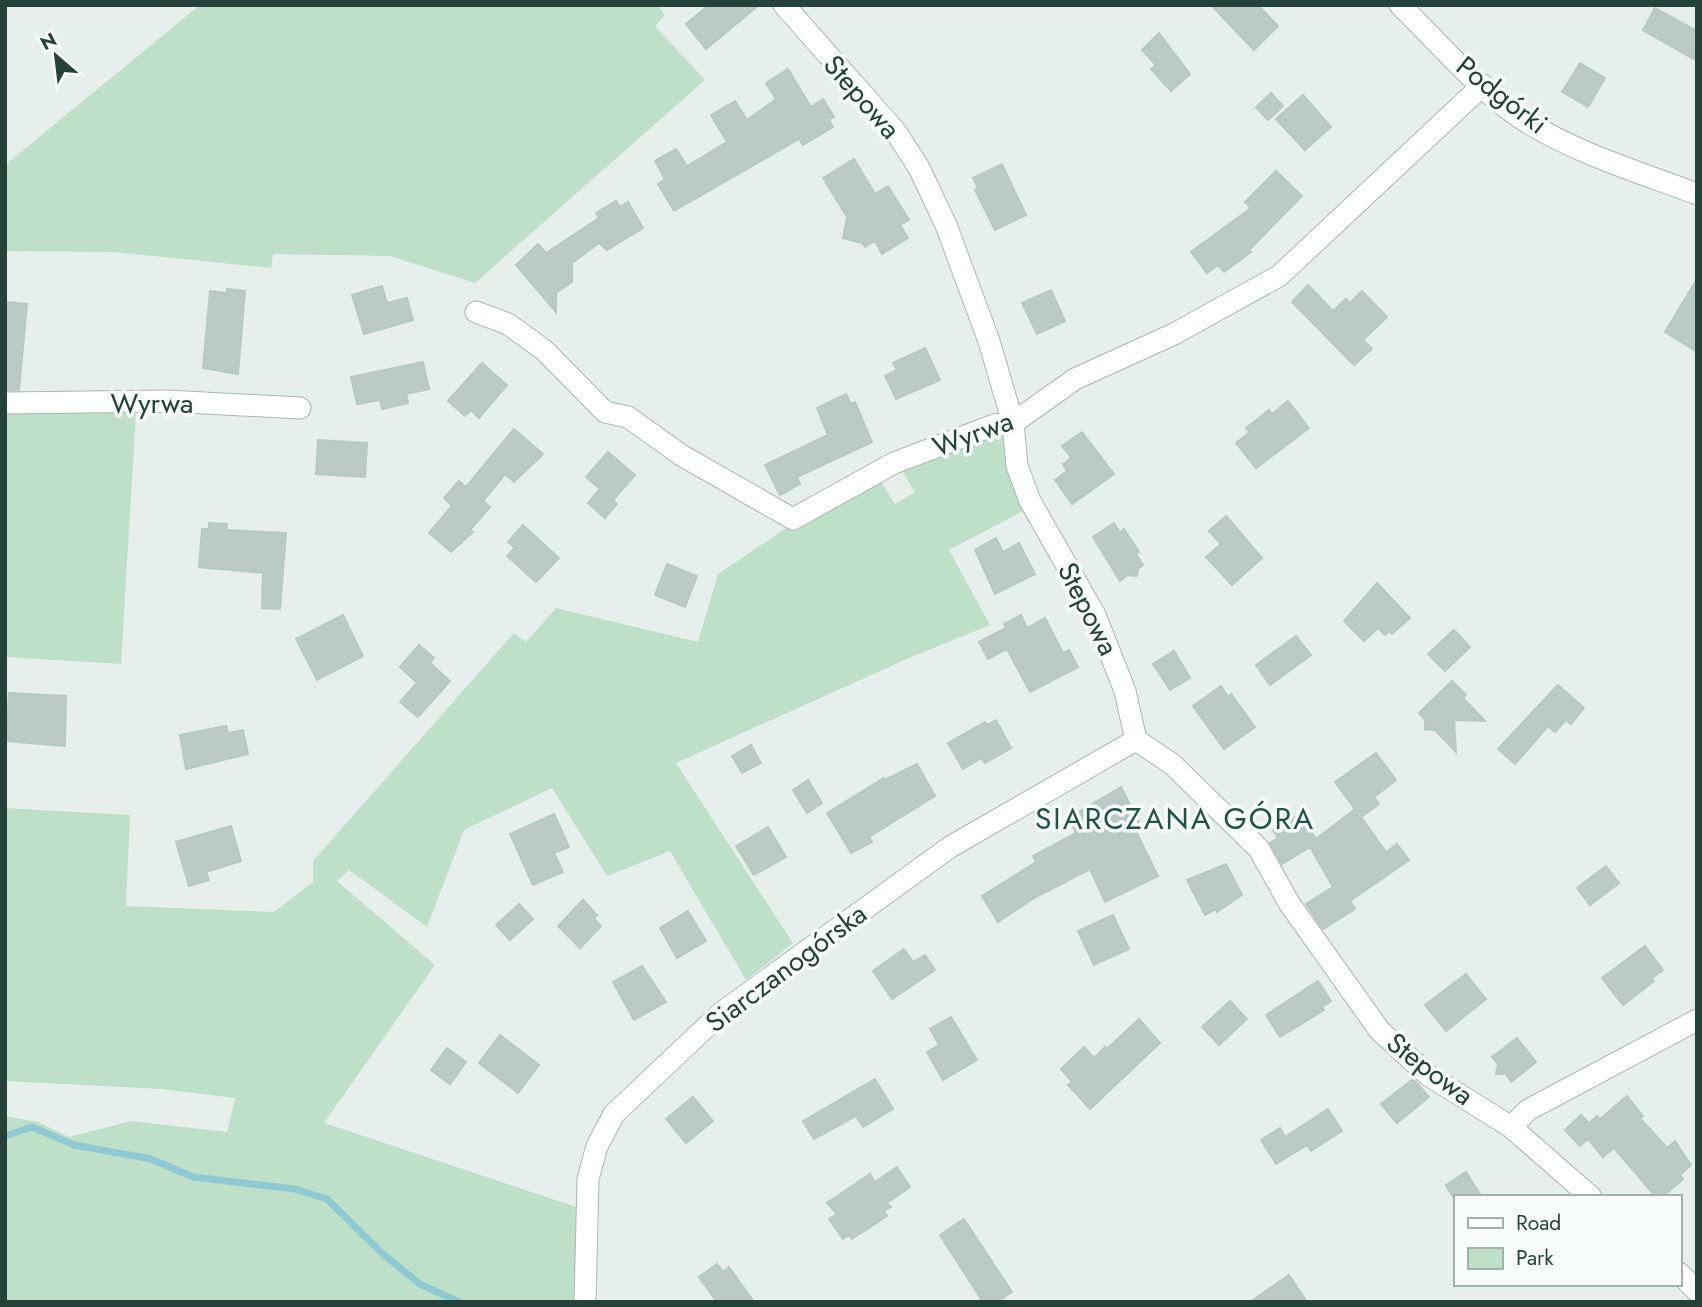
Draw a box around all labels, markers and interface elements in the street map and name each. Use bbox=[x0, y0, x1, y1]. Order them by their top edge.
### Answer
north arrow bbox=[21, 21, 91, 91]
text: N bbox=[35, 26, 61, 57]
street label: Stepowa bbox=[814, 46, 910, 148]
street label: Podgórki bbox=[1448, 46, 1556, 144]
street label: Wyrwa bbox=[111, 383, 194, 424]
street label: Wyrwa bbox=[927, 401, 1019, 467]
street label: Stepowa bbox=[1047, 555, 1129, 663]
district label: SIARCZANA GÓRA bbox=[1035, 797, 1315, 840]
street label: Siarczanogórska bbox=[697, 894, 875, 1042]
street label: Stepowa bbox=[1378, 1023, 1482, 1115]
legend bbox=[1454, 1195, 1681, 1286]
text: Road bbox=[1516, 1208, 1561, 1238]
text: Park bbox=[1516, 1243, 1554, 1273]

